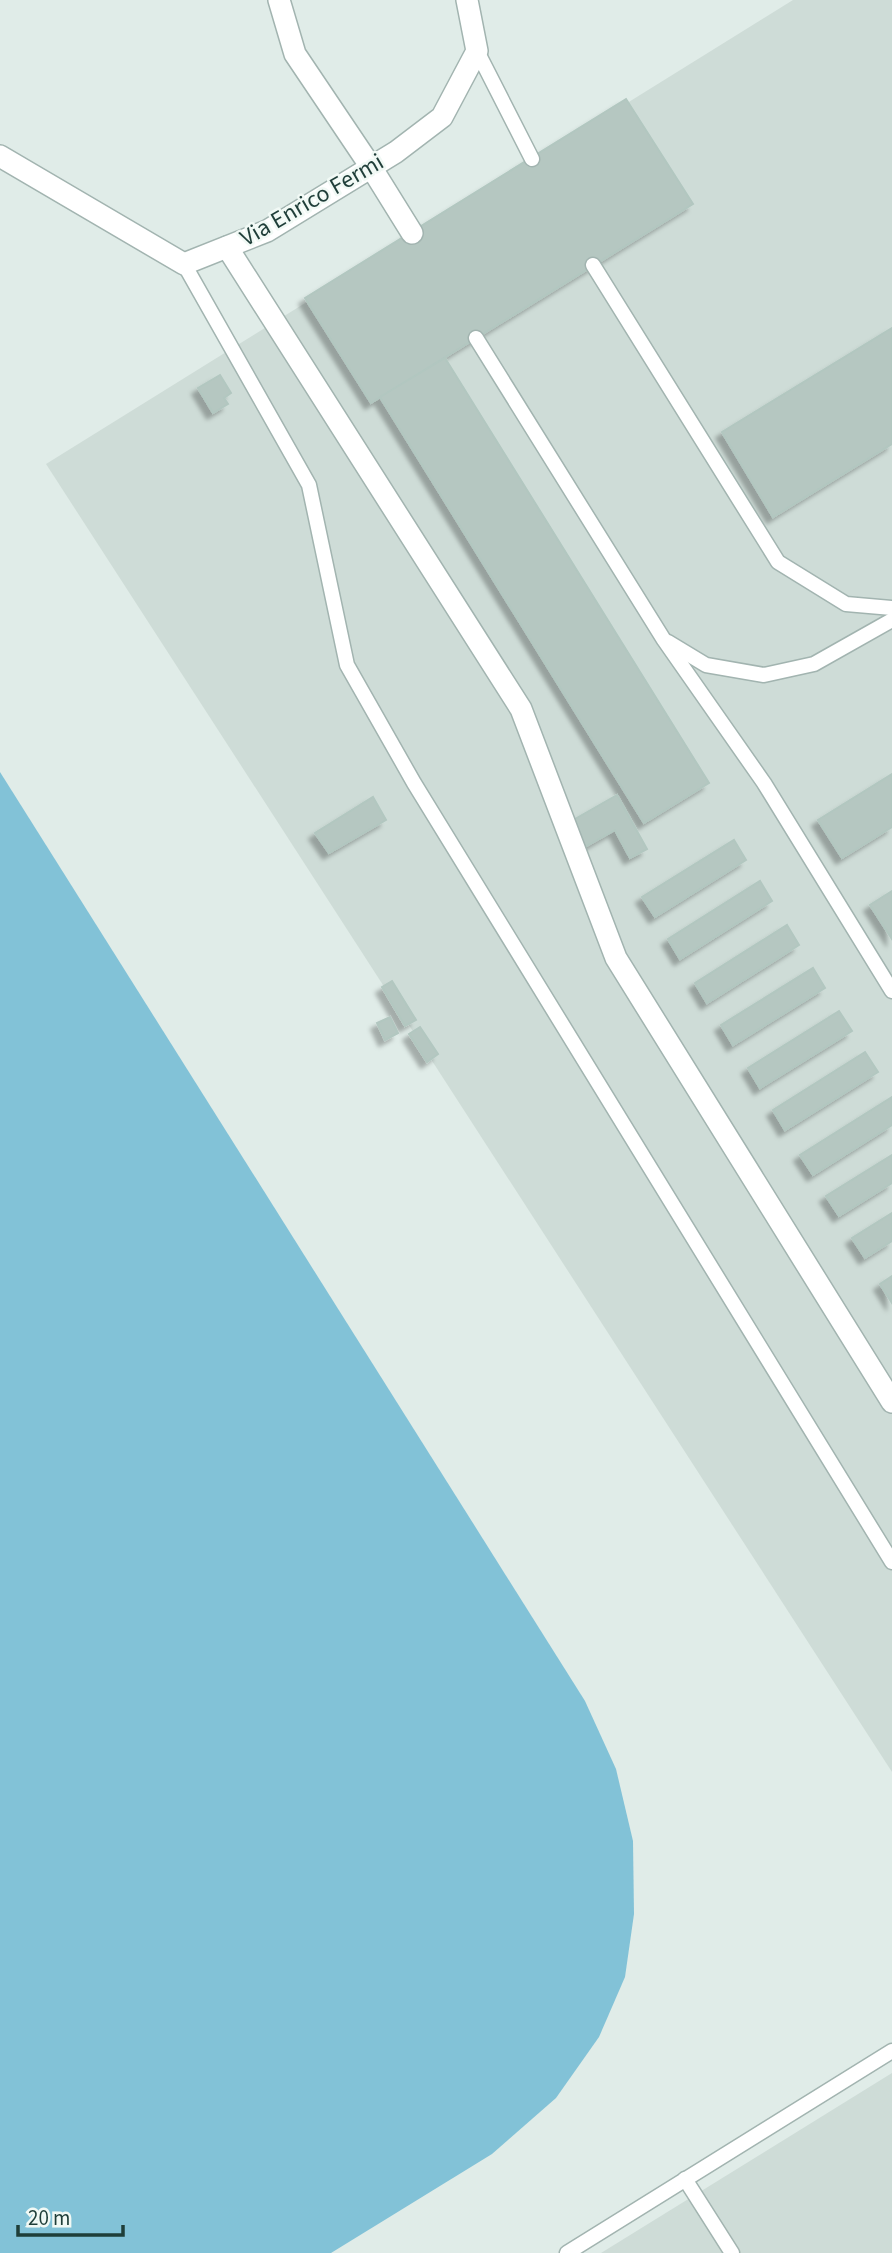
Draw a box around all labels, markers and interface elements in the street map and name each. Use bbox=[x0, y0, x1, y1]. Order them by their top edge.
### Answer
street label: Via Enrico Fermi bbox=[234, 145, 390, 255]
scale bar bbox=[18, 2194, 122, 2238]
text: 20 m bbox=[28, 2203, 70, 2233]

